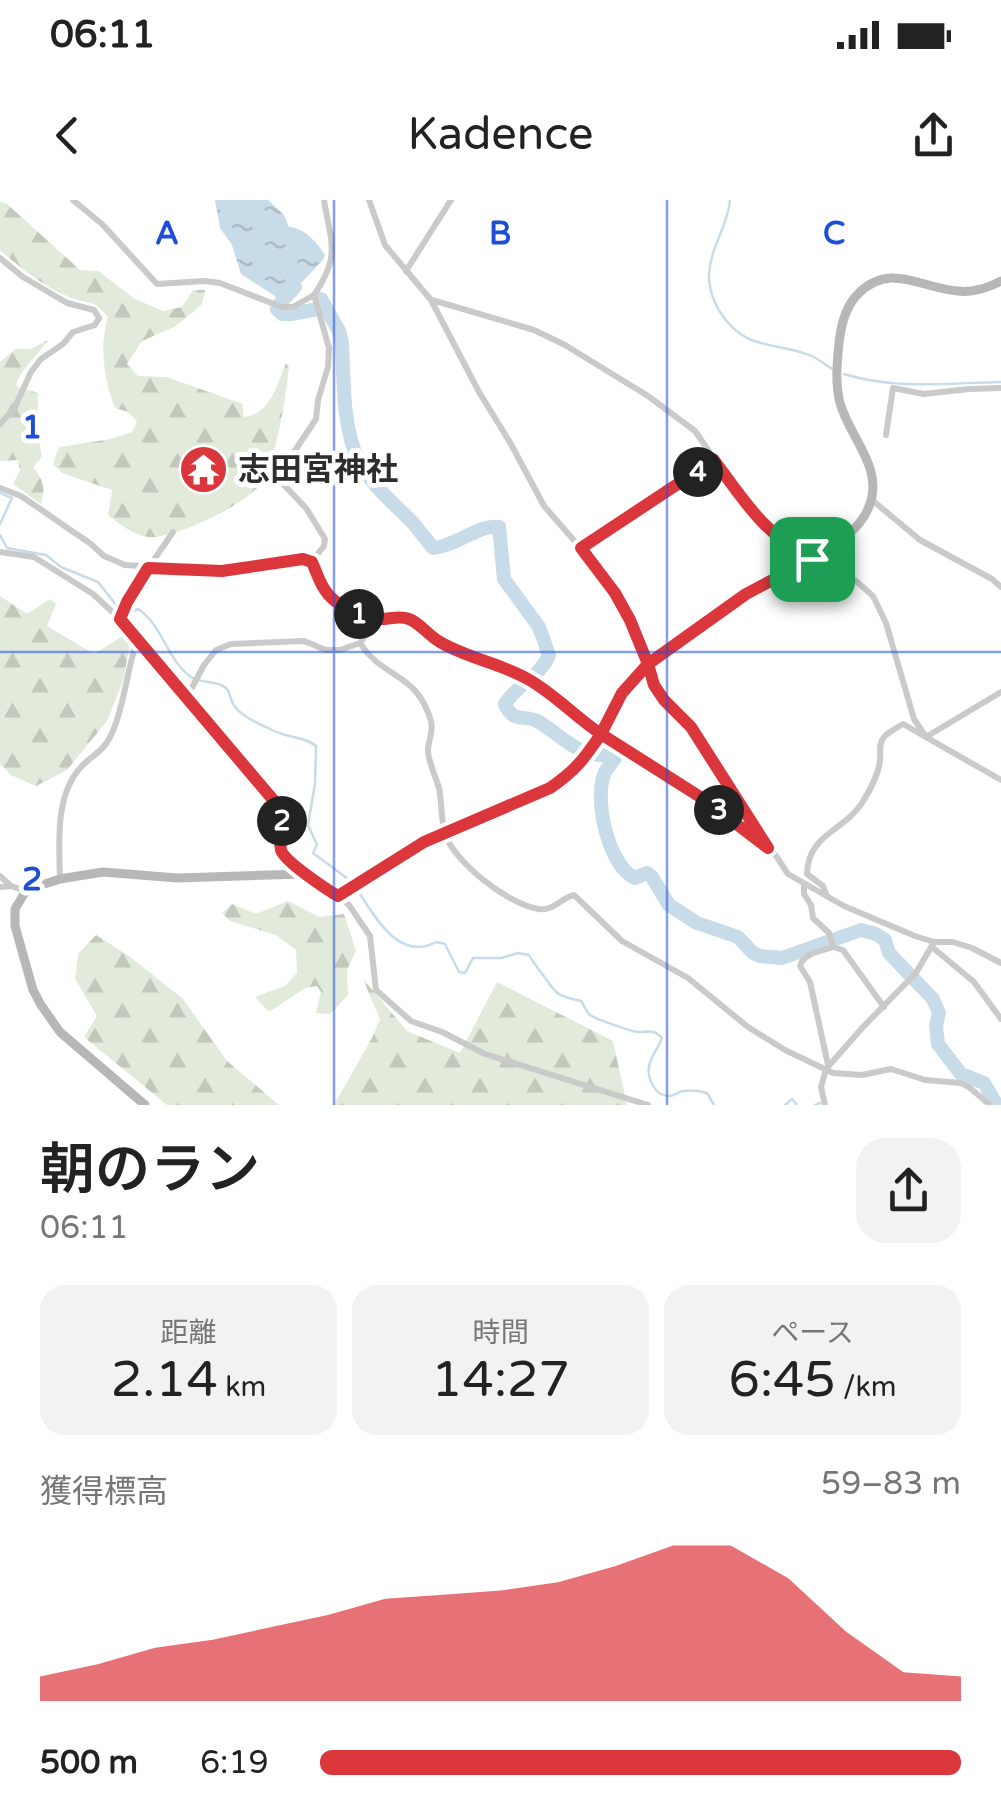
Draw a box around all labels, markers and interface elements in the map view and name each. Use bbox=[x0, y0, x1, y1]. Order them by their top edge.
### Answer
text: 06:11 bbox=[50, 12, 155, 58]
icon: back bbox=[40, 108, 95, 163]
text: Kadence bbox=[408, 108, 594, 162]
icon: share bbox=[906, 108, 961, 163]
text: A bbox=[155, 215, 179, 253]
text: B bbox=[489, 215, 511, 253]
text: C bbox=[823, 215, 845, 253]
text: 1 bbox=[22, 409, 42, 447]
temple icon: 志田宮神社 bbox=[177, 444, 229, 496]
pin: 4 bbox=[673, 447, 723, 497]
place label: 志田宮神社 bbox=[238, 451, 398, 489]
text: 4 bbox=[689, 455, 707, 489]
pin bbox=[770, 517, 855, 602]
icon: arrive bbox=[785, 532, 840, 587]
pin: 1 bbox=[334, 589, 384, 639]
text: 1 bbox=[350, 597, 368, 631]
pin: 3 bbox=[694, 785, 744, 835]
text: 3 bbox=[710, 793, 728, 827]
pin: 2 bbox=[257, 796, 307, 846]
text: 2 bbox=[273, 804, 291, 838]
text: 2 bbox=[22, 861, 42, 899]
text: 朝のラン bbox=[40, 1138, 260, 1204]
button: share bbox=[856, 1138, 961, 1243]
text: 06:11 bbox=[40, 1209, 129, 1247]
text: 距離 bbox=[160, 1316, 217, 1350]
text: 時間 bbox=[472, 1316, 529, 1350]
text: ペース bbox=[771, 1316, 854, 1350]
text: 2.14 bbox=[111, 1350, 218, 1410]
text: 14:27 bbox=[431, 1350, 570, 1410]
text: 6:45 bbox=[729, 1350, 836, 1410]
text: km bbox=[218, 1370, 266, 1404]
text: /km bbox=[836, 1370, 896, 1404]
text: 59–83 m bbox=[821, 1465, 961, 1503]
text: 獲得標高 bbox=[40, 1473, 168, 1511]
text: 500 m bbox=[40, 1744, 138, 1782]
text: 6:19 bbox=[200, 1744, 269, 1782]

